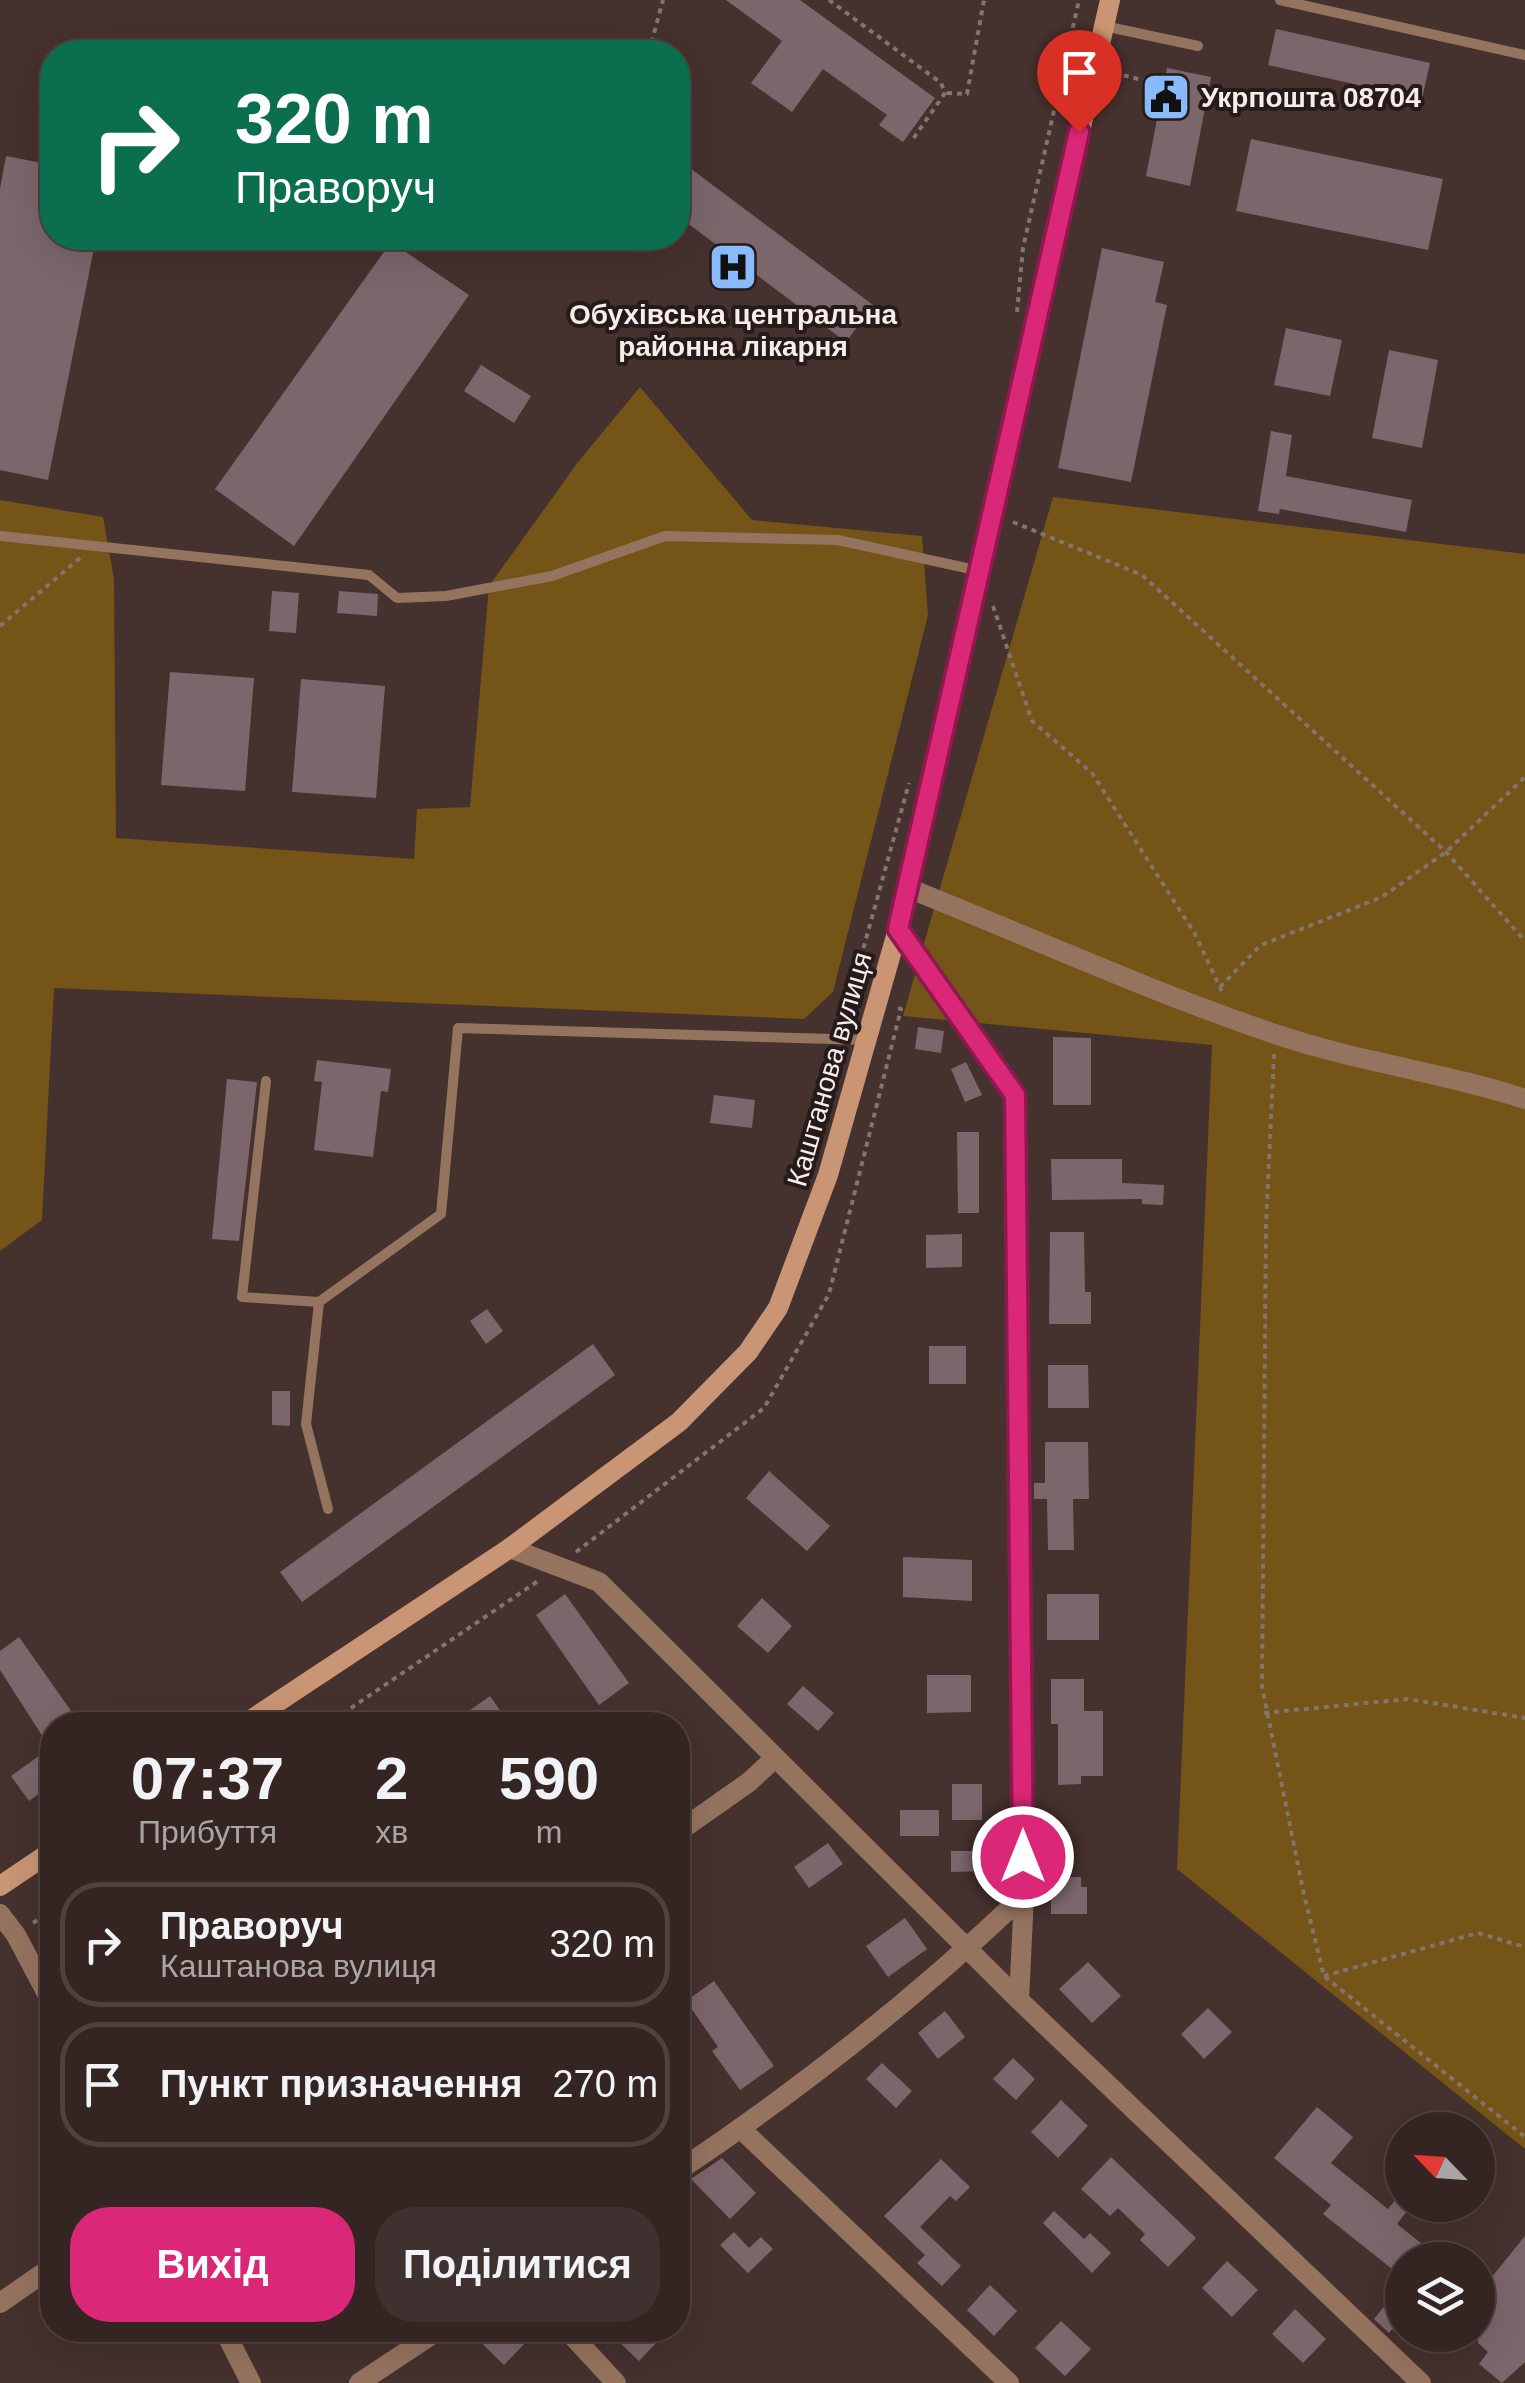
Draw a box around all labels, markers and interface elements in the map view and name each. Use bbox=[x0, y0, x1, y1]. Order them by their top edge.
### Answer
pin bbox=[1037, 30, 1122, 133]
icon: arrive bbox=[1052, 45, 1107, 100]
public building icon: Укрпошта 08704 bbox=[1140, 71, 1192, 123]
icon: right bbox=[70, 80, 200, 210]
text: 320 m bbox=[235, 80, 433, 158]
place label: Укрпошта 08704 bbox=[1201, 82, 1421, 113]
text: Праворуч bbox=[235, 162, 436, 213]
hospital icon: Обухівська центральна районна лікарня bbox=[707, 241, 759, 293]
place label: Обухівська центральна районна лікарня bbox=[569, 299, 898, 362]
street label: Каштанова вулиця bbox=[781, 948, 878, 1190]
text: 07:37 bbox=[131, 1745, 284, 1812]
text: 2 bbox=[375, 1745, 408, 1812]
text: 590 bbox=[499, 1745, 599, 1812]
position arrow bbox=[971, 1805, 1075, 1909]
text: Прибуття bbox=[138, 1814, 277, 1850]
text: хв bbox=[375, 1814, 408, 1850]
text: m bbox=[536, 1814, 562, 1850]
text: Праворуч bbox=[160, 1905, 344, 1947]
icon: right bbox=[75, 1917, 130, 1972]
text: 320 m bbox=[549, 1923, 655, 1965]
text: Каштанова вулиця bbox=[160, 1948, 437, 1984]
icon: arrive bbox=[75, 2057, 130, 2112]
text: Пункт призначення bbox=[160, 2063, 522, 2105]
text: 270 m bbox=[552, 2063, 658, 2105]
north arrow bbox=[1385, 2112, 1495, 2222]
map controls bbox=[1385, 2112, 1495, 2352]
button: Вихід bbox=[70, 2207, 355, 2322]
button: Поділитися bbox=[375, 2207, 660, 2322]
button: layers bbox=[1385, 2242, 1495, 2352]

